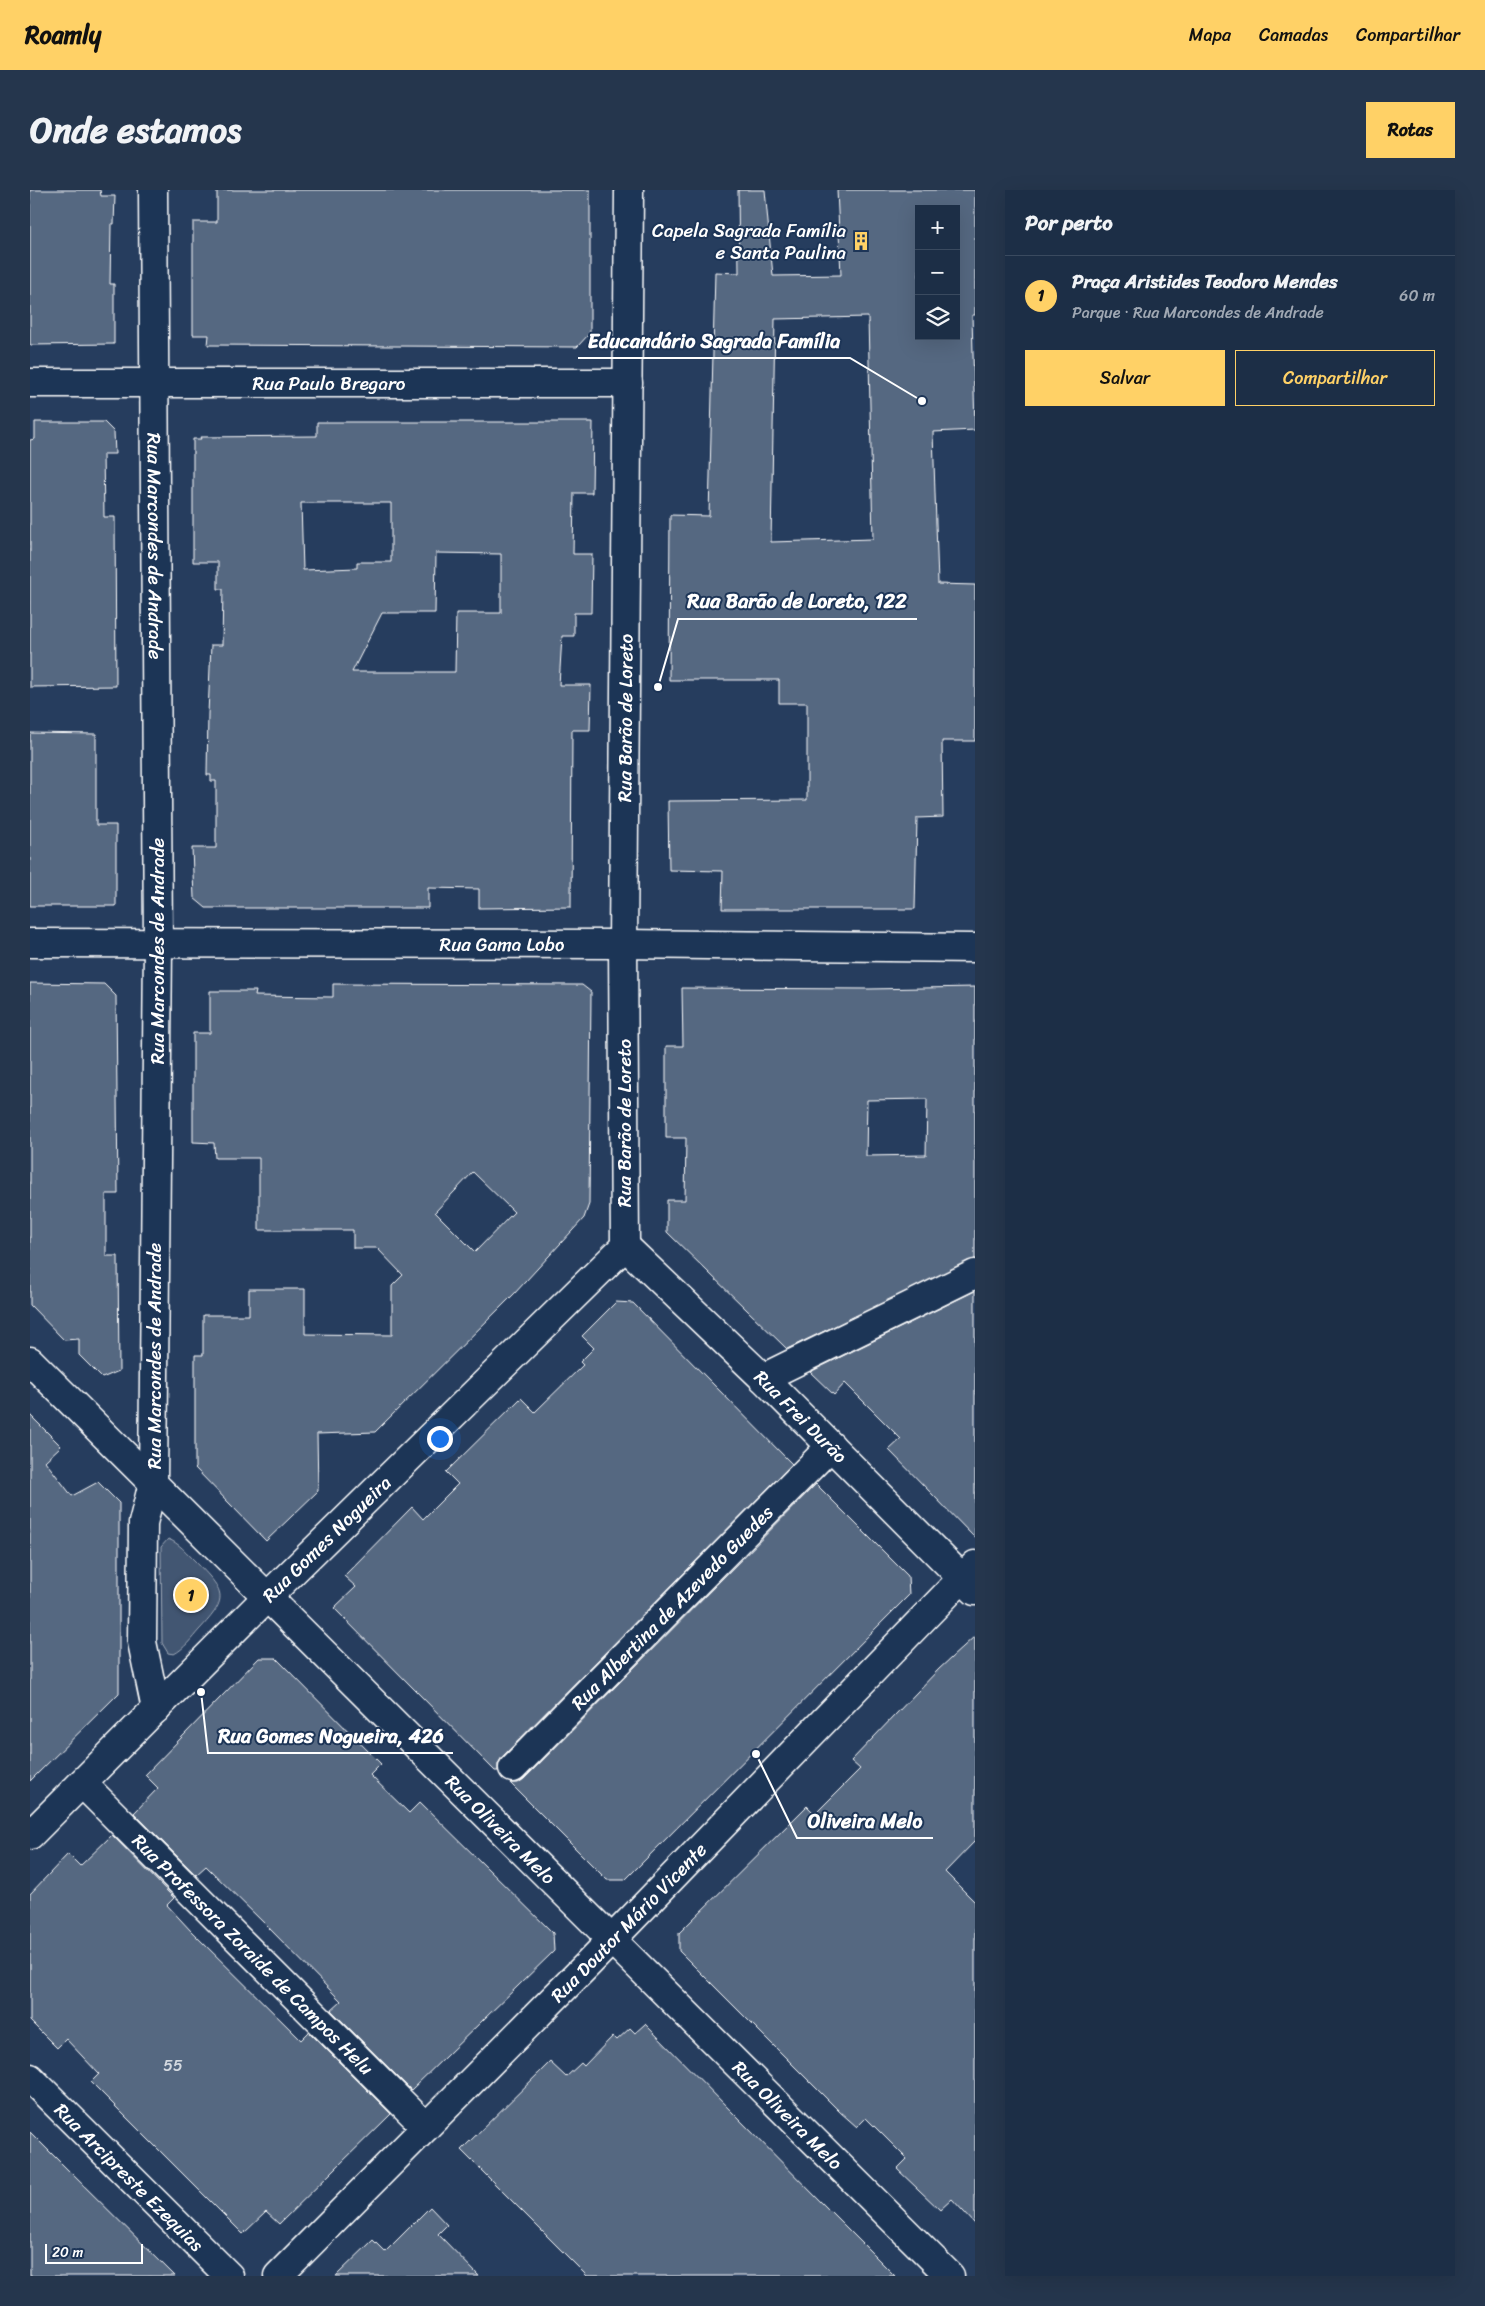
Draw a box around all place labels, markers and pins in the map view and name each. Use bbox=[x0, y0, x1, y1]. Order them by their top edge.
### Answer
place label: Capela Sagrada Família e Santa Paulina bbox=[652, 214, 846, 269]
building icon: Capela Sagrada Família e Santa Paulina bbox=[850, 230, 872, 252]
callout: Educandário Sagrada Família bbox=[578, 323, 850, 358]
callout: Rua Barão de Loreto, 122 bbox=[678, 584, 917, 619]
pin: 1 bbox=[175, 1576, 207, 1614]
callout: Rua Gomes Nogueira, 426 bbox=[208, 1718, 453, 1753]
callout: Oliveira Melo bbox=[797, 1803, 933, 1838]

